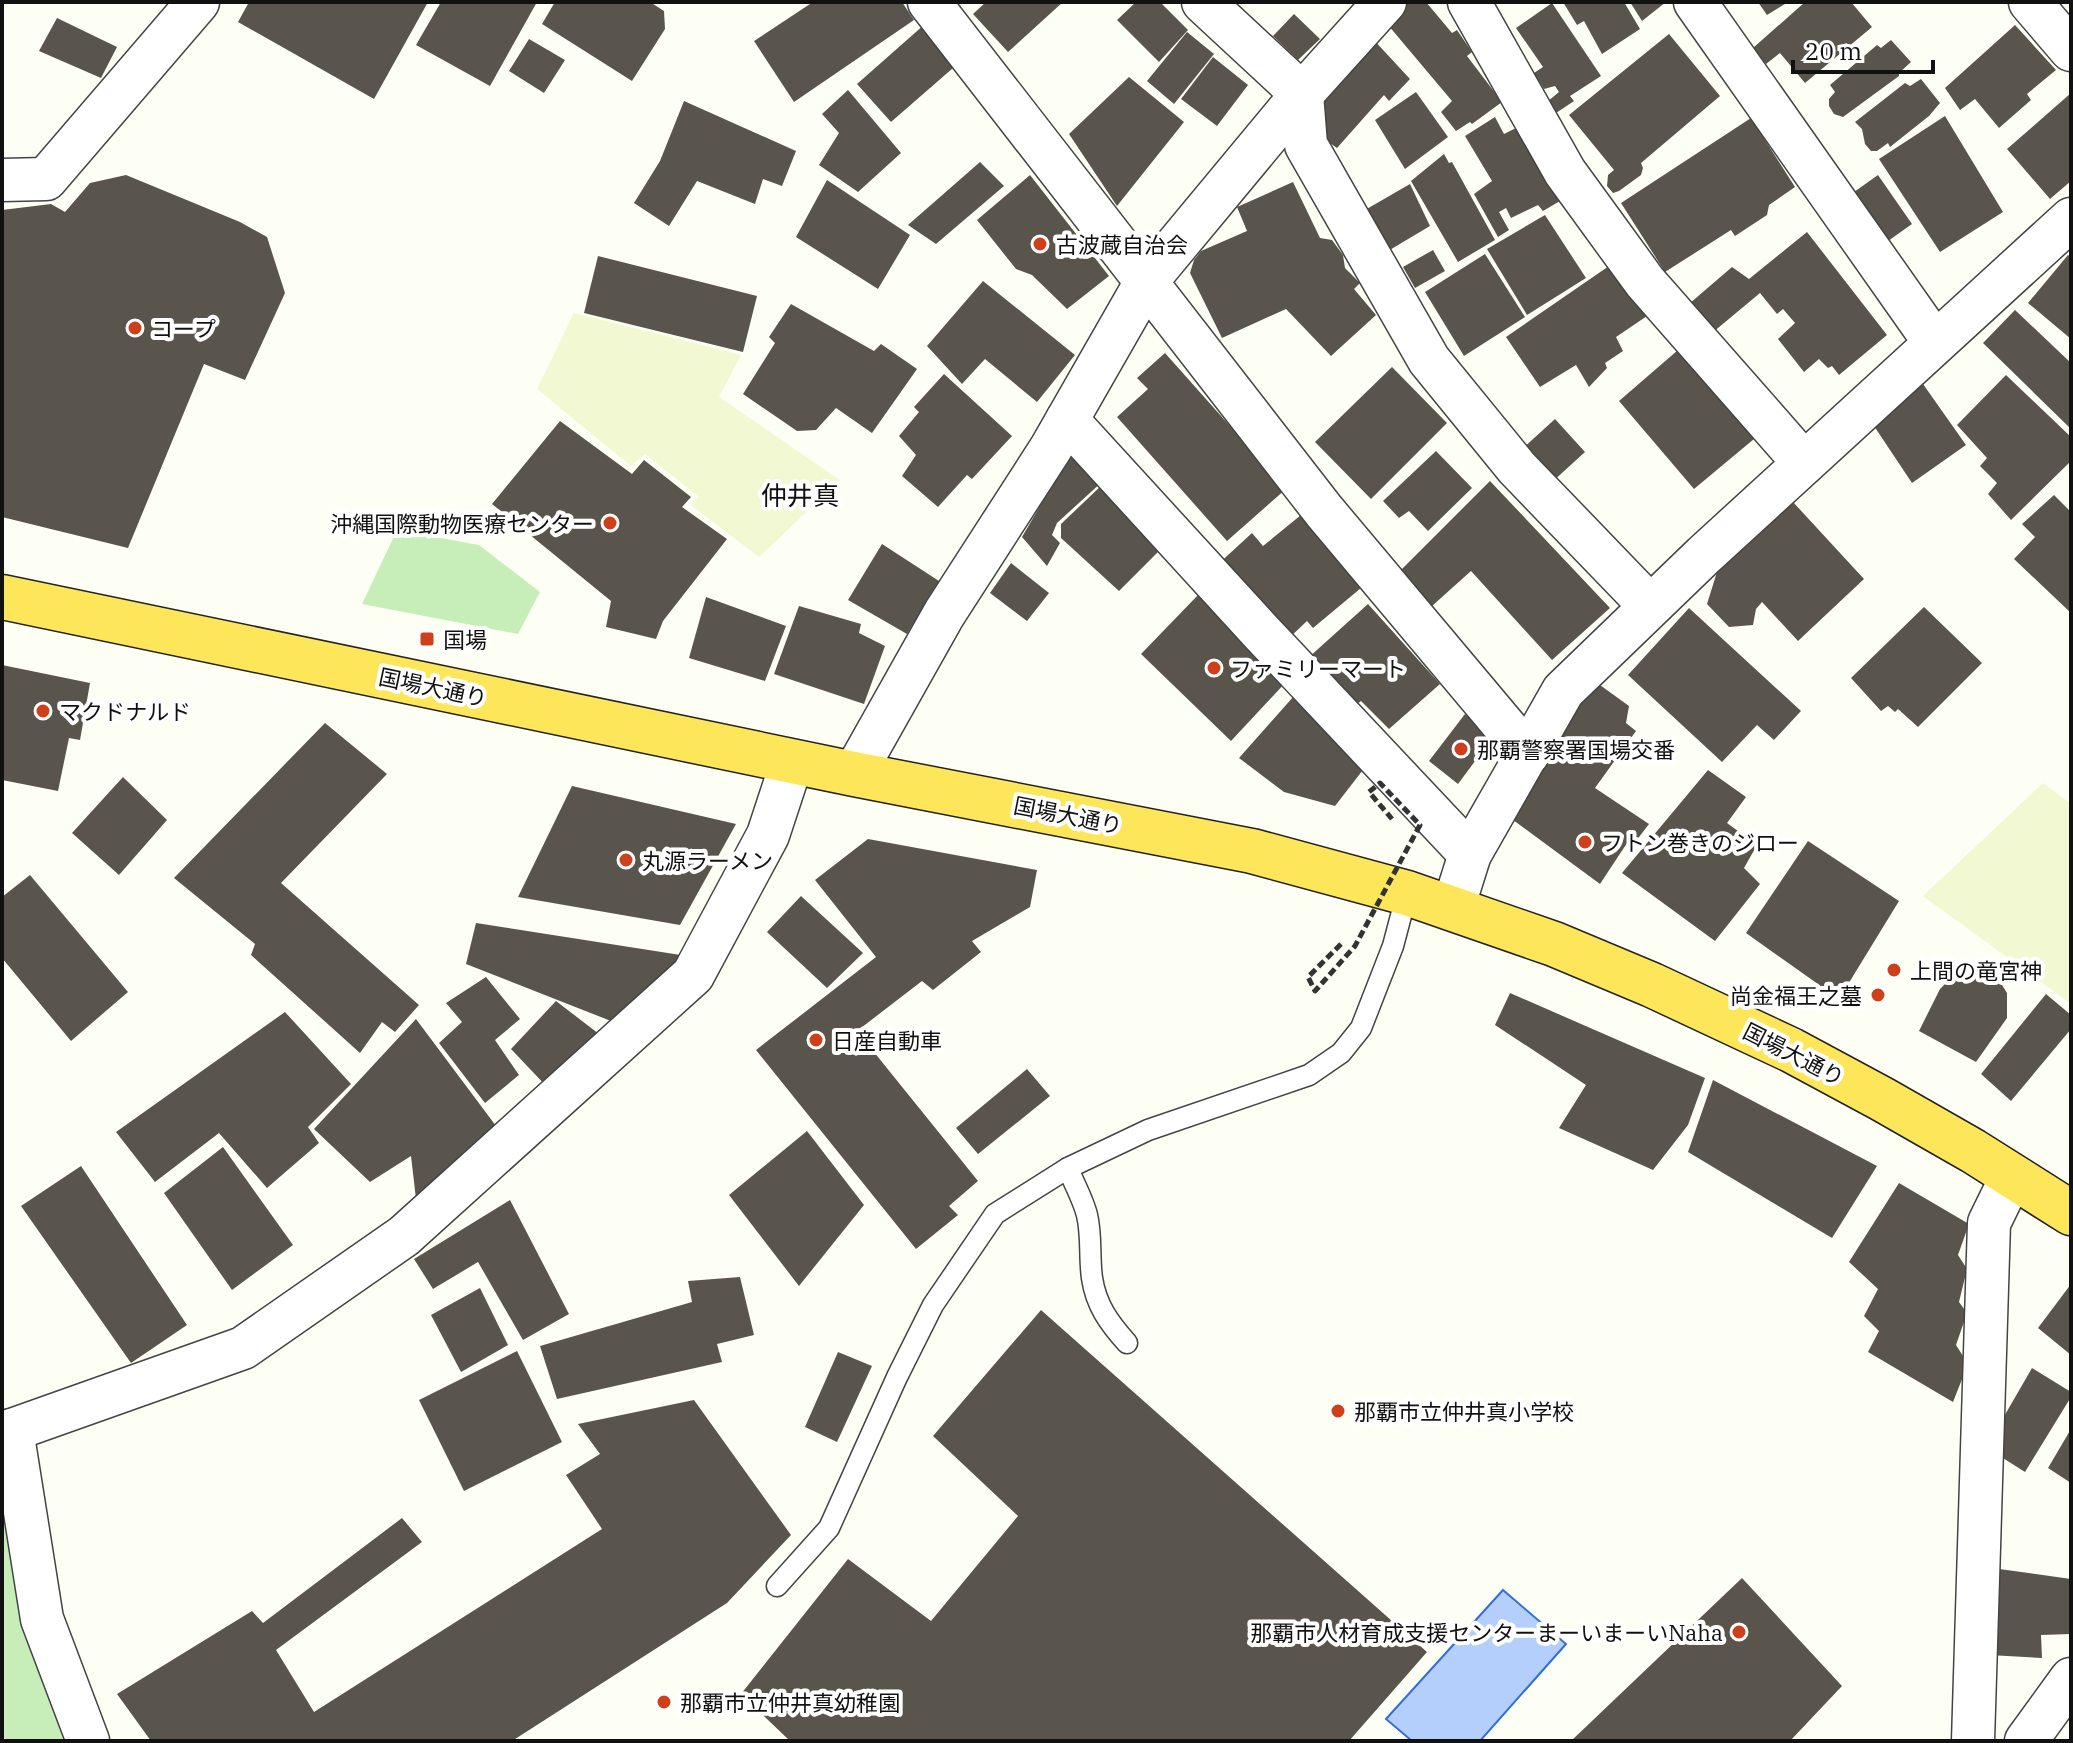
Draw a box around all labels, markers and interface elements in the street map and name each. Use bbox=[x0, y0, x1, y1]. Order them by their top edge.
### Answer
scale bar bbox=[1793, 24, 1933, 74]
text: 20 m bbox=[1805, 35, 1862, 67]
place label: 古波蔵自治会 bbox=[1056, 230, 1188, 259]
marker: 古波蔵自治会 bbox=[1031, 235, 1049, 253]
place label: コープ bbox=[151, 314, 216, 343]
marker: コープ bbox=[126, 319, 144, 337]
district label: 仲井真 bbox=[761, 478, 839, 512]
place label: 沖縄国際動物医療センター bbox=[330, 509, 594, 538]
marker: 沖縄国際動物医療センター bbox=[601, 514, 619, 532]
place label: 国場 bbox=[443, 625, 487, 654]
marker: 国場 bbox=[418, 630, 436, 648]
place label: ファミリーマート bbox=[1230, 654, 1406, 683]
marker: ファミリーマート bbox=[1205, 659, 1223, 677]
street label: 国場大通り bbox=[376, 661, 490, 713]
place label: マクドナルド bbox=[59, 697, 191, 726]
marker: マクドナルド bbox=[34, 702, 52, 720]
place label: 那覇警察署国場交番 bbox=[1477, 735, 1675, 764]
marker: 那覇警察署国場交番 bbox=[1452, 740, 1470, 758]
street label: 国場大通り bbox=[1011, 790, 1125, 840]
place label: フトン巻きのジロー bbox=[1601, 828, 1799, 857]
marker: フトン巻きのジロー bbox=[1576, 833, 1594, 851]
place label: 丸源ラーメン bbox=[642, 846, 773, 875]
marker: 丸源ラーメン bbox=[617, 851, 635, 869]
place label: 上間の竜宮神 bbox=[1910, 956, 2042, 985]
marker: 上間の竜宮神 bbox=[1885, 961, 1903, 979]
place label: 尚金福王之墓 bbox=[1730, 981, 1862, 1010]
marker: 尚金福王之墓 bbox=[1869, 986, 1887, 1004]
street label: 国場大通り bbox=[1738, 1016, 1850, 1092]
place label: 日産自動車 bbox=[832, 1026, 942, 1055]
marker: 日産自動車 bbox=[807, 1031, 825, 1049]
place label: 那覇市立仲井真小学校 bbox=[1354, 1397, 1574, 1426]
marker: 那覇市立仲井真小学校 bbox=[1329, 1402, 1347, 1420]
place label: 那覇市人材育成支援センターまーいまーいNaha bbox=[1250, 1618, 1723, 1647]
marker: 那覇市人材育成支援センターまーいまーいNaha bbox=[1730, 1623, 1748, 1641]
place label: 那覇市立仲井真幼稚園 bbox=[680, 1688, 900, 1717]
marker: 那覇市立仲井真幼稚園 bbox=[655, 1693, 673, 1711]

